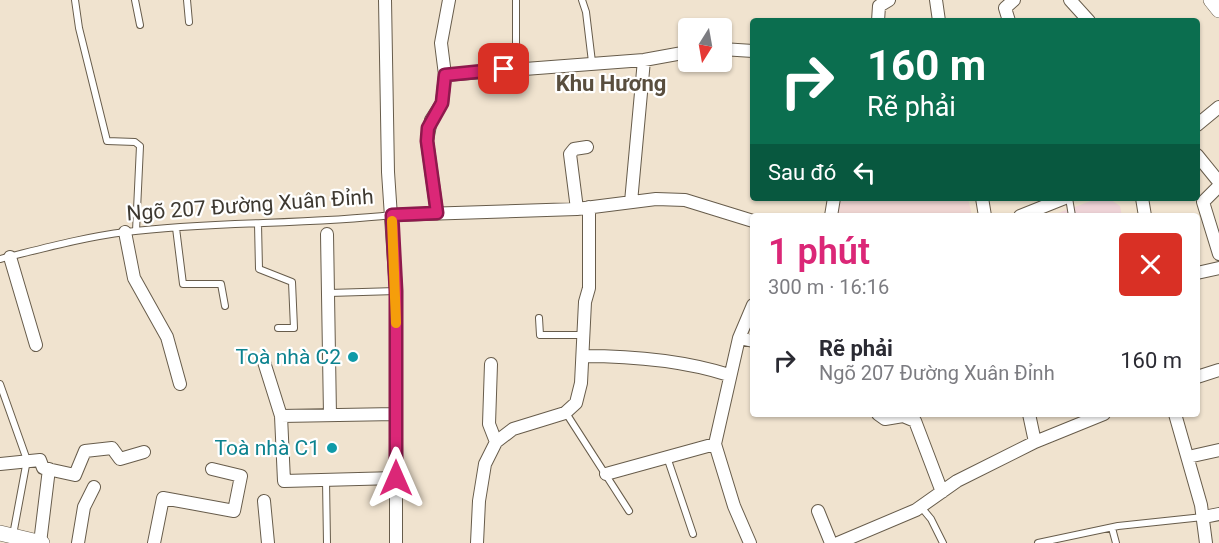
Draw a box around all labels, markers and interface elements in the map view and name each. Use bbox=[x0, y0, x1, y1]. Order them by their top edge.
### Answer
north arrow bbox=[678, 18, 732, 72]
map controls bbox=[678, 18, 732, 72]
text: 160 m bbox=[867, 41, 986, 90]
icon: right bbox=[768, 42, 846, 120]
pin bbox=[478, 43, 529, 94]
icon: arrive bbox=[487, 52, 520, 85]
district label: Khu Hương bbox=[556, 71, 666, 96]
text: Rẽ phải bbox=[867, 91, 956, 123]
icon: left bbox=[848, 156, 881, 189]
text: Sau đó bbox=[768, 160, 836, 185]
street label: Ngõ 207 Đường Xuân Đỉnh bbox=[126, 184, 374, 226]
text: 1 phút bbox=[768, 231, 870, 273]
button: close bbox=[1119, 233, 1182, 296]
text: 300 m · 16:16 bbox=[768, 275, 889, 299]
text: Rẽ phải bbox=[819, 336, 893, 361]
icon: right bbox=[768, 344, 801, 377]
place label: Toà nhà C2 bbox=[236, 345, 341, 369]
text: 160 m bbox=[1120, 348, 1182, 373]
marker: Toà nhà C2 bbox=[346, 350, 360, 364]
text: Ngõ 207 Đường Xuân Đỉnh bbox=[819, 361, 1055, 385]
place label: Toà nhà C1 bbox=[215, 436, 320, 460]
marker: Toà nhà C1 bbox=[325, 441, 339, 455]
position arrow bbox=[364, 446, 428, 510]

